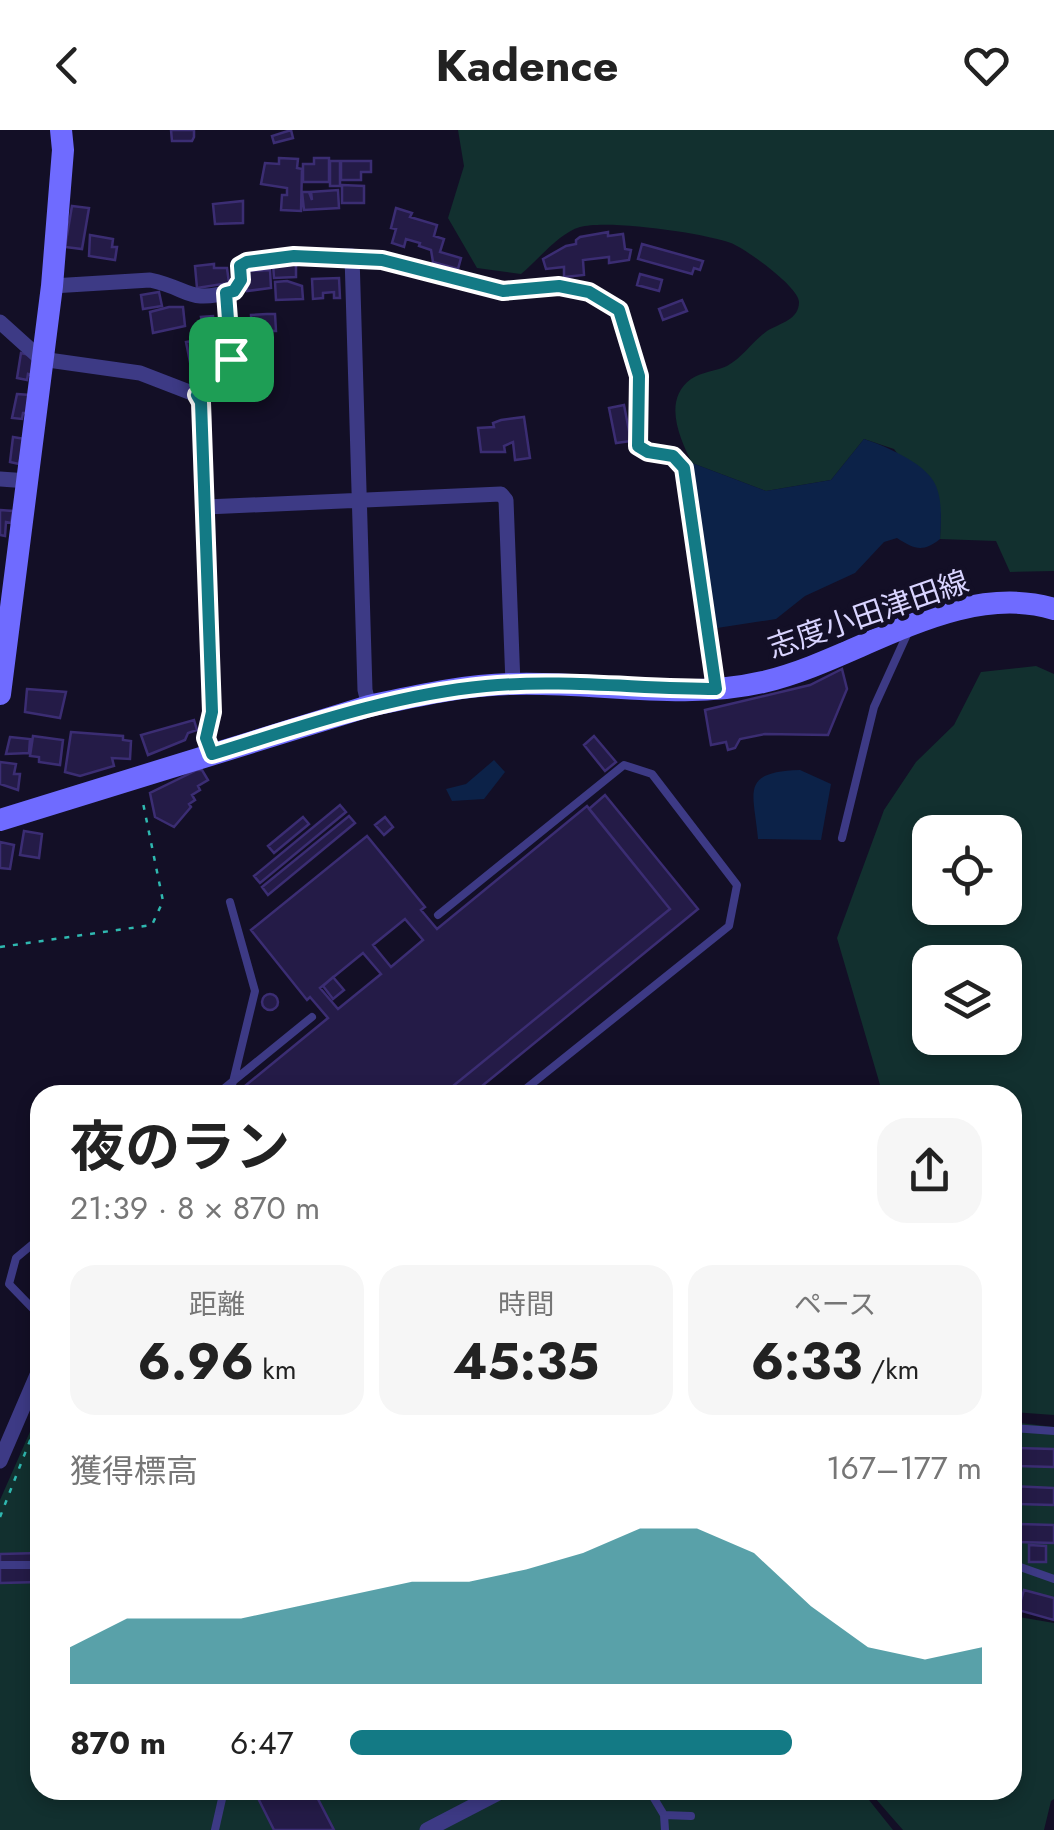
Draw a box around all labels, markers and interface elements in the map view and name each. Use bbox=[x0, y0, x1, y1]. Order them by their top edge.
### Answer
text: Kadence bbox=[435, 33, 619, 98]
icon: back bbox=[40, 38, 95, 93]
icon: heart bbox=[959, 38, 1014, 93]
pin bbox=[189, 317, 274, 402]
icon: arrive bbox=[204, 332, 259, 387]
street label: 志度小田津田線 bbox=[762, 559, 974, 669]
map controls bbox=[912, 815, 1022, 1055]
button: locate bbox=[912, 815, 1022, 925]
button: layers bbox=[912, 945, 1022, 1055]
text: 夜のラン bbox=[70, 1107, 290, 1187]
button: share bbox=[877, 1118, 982, 1223]
text: 21:39 · 8 × 870 m bbox=[70, 1185, 320, 1231]
text: 距離 bbox=[189, 1284, 245, 1325]
text: 時間 bbox=[498, 1284, 554, 1325]
text: ペース bbox=[794, 1284, 876, 1325]
text: 6.96 bbox=[137, 1325, 254, 1398]
text: 45:35 bbox=[453, 1325, 599, 1398]
text: 6:33 bbox=[751, 1325, 862, 1398]
text: km bbox=[254, 1349, 297, 1390]
text: /km bbox=[862, 1349, 919, 1390]
text: 167–177 m bbox=[826, 1445, 982, 1491]
text: 獲得標高 bbox=[70, 1448, 198, 1494]
text: 870 m bbox=[70, 1720, 166, 1766]
text: 6:47 bbox=[230, 1720, 294, 1766]

